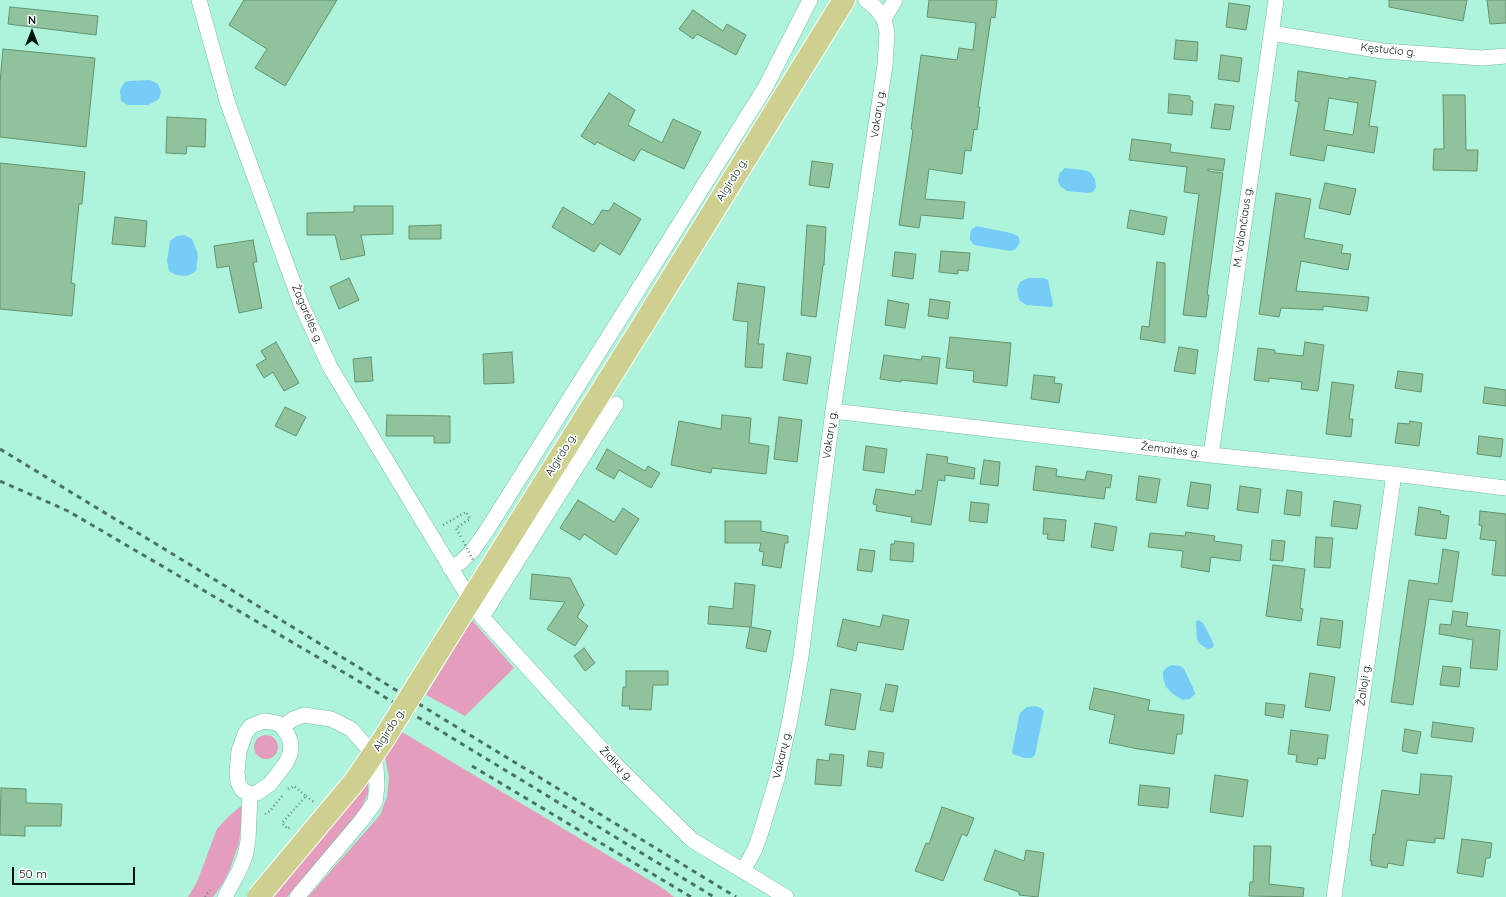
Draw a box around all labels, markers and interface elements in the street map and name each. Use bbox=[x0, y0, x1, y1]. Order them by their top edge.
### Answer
north arrow bbox=[12, 12, 52, 52]
text: N bbox=[28, 13, 36, 27]
street label: Kęstučio g. bbox=[1360, 41, 1416, 59]
street label: Vakarų g. bbox=[868, 89, 888, 139]
street label: Algirdo g. bbox=[714, 156, 750, 204]
street label: M. Valančiaus g. bbox=[1231, 186, 1255, 268]
street label: Žagarėlės g. bbox=[289, 282, 325, 346]
street label: Vakarų g. bbox=[820, 410, 840, 460]
street label: Algirdo g. bbox=[543, 431, 579, 479]
street label: Žemaitės g. bbox=[1140, 440, 1200, 460]
street label: Žalioji g. bbox=[1355, 663, 1373, 707]
street label: Algirdo g. bbox=[370, 706, 408, 754]
street label: Vakarų g. bbox=[770, 730, 794, 780]
street label: Židikų g. bbox=[597, 744, 635, 784]
scale bar bbox=[14, 859, 137, 885]
text: 50 m bbox=[19, 866, 47, 881]

